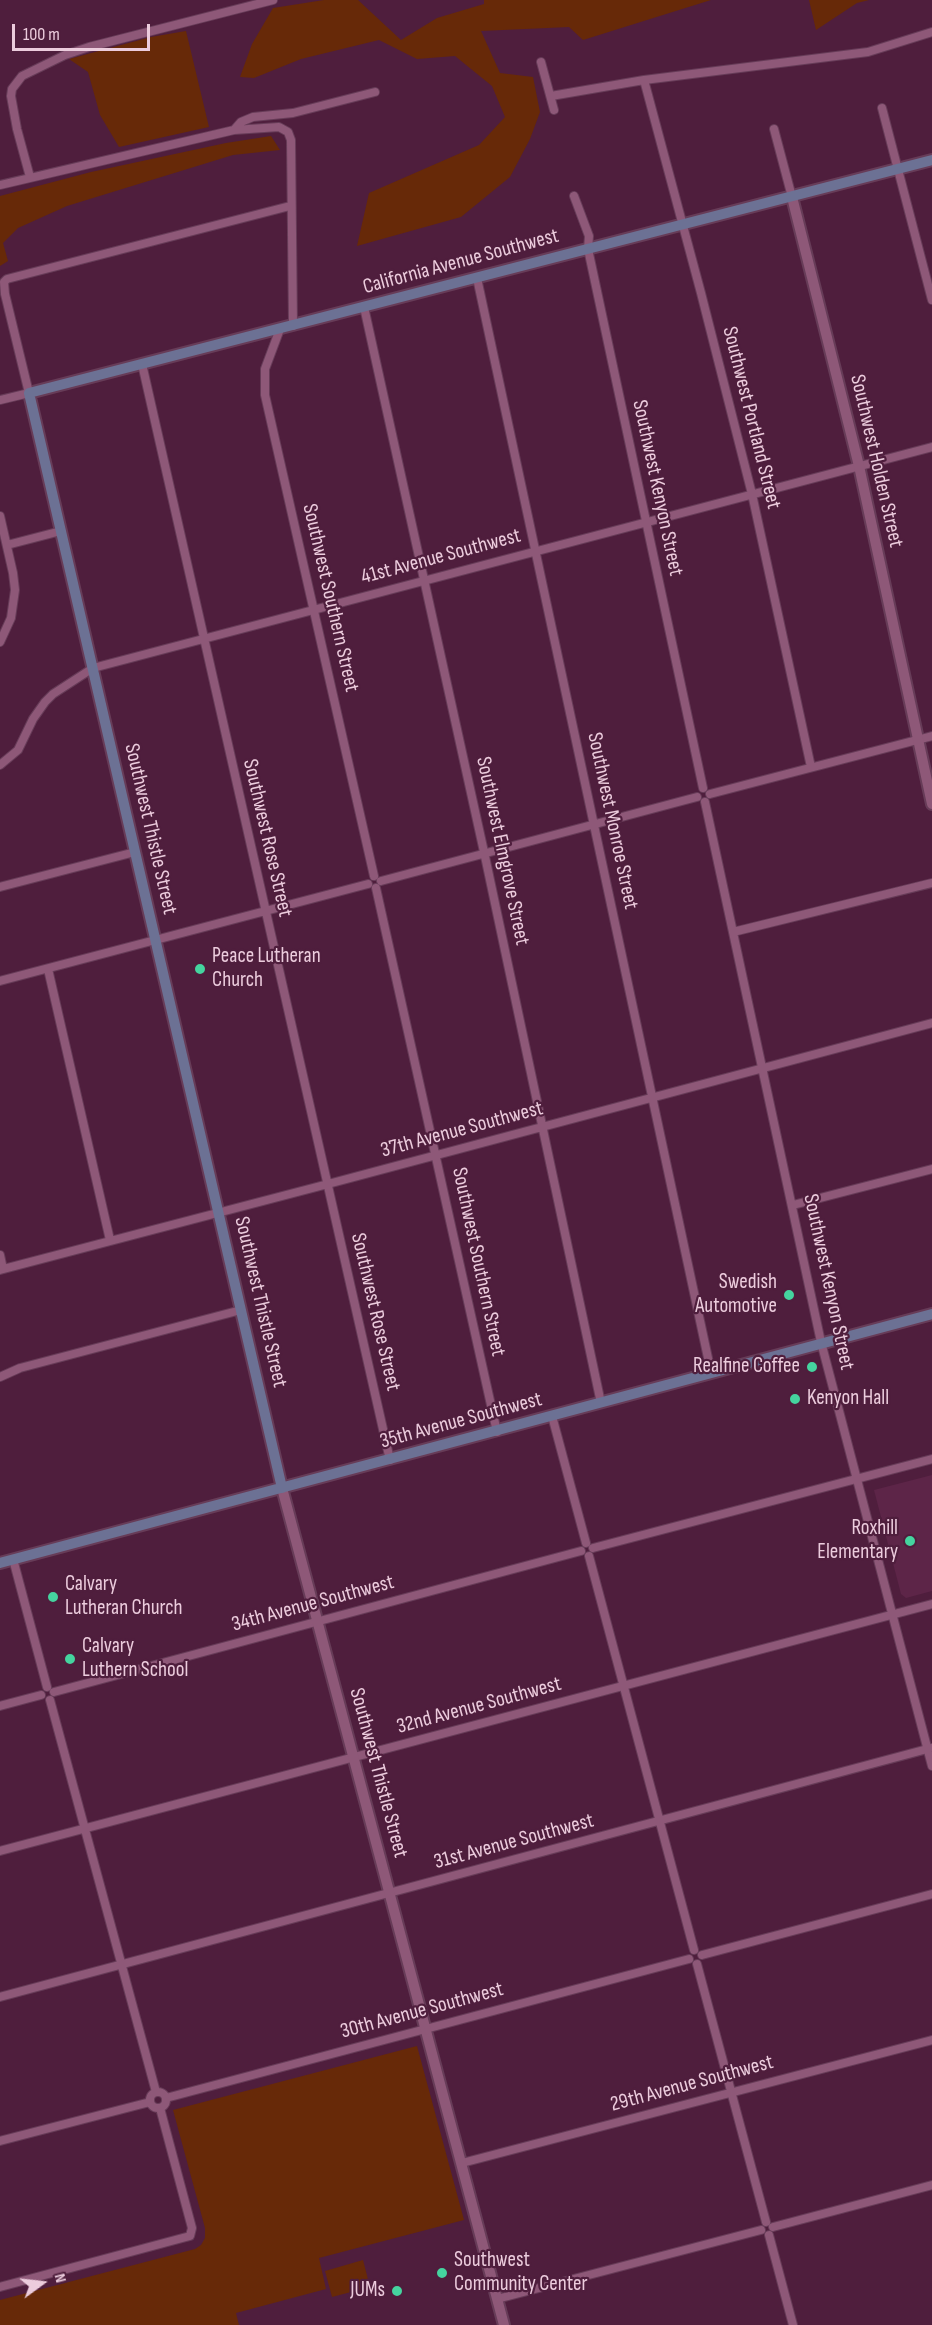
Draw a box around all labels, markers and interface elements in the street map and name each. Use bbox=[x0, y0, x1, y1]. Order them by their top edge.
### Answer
scale bar bbox=[15, 12, 153, 50]
text: 100 m bbox=[23, 24, 60, 45]
street label: California Avenue Southwest bbox=[360, 224, 562, 300]
street label: Southwest Portland Street bbox=[716, 324, 786, 512]
street label: Southwest Holden Street bbox=[844, 372, 908, 550]
street label: Southwest Kenyon Street bbox=[626, 398, 688, 578]
street label: Southwest Southern Street bbox=[296, 501, 364, 695]
street label: 41st Avenue Southwest bbox=[358, 524, 524, 590]
street label: Southwest Monroe Street bbox=[581, 730, 643, 912]
street label: Southwest Thistle Street bbox=[118, 741, 182, 917]
street label: Southwest Elmgrove Street bbox=[470, 754, 534, 948]
street label: Southwest Rose Street bbox=[237, 757, 297, 919]
place label: Peace Lutheran Church bbox=[212, 944, 321, 994]
marker: Peace Lutheran Church bbox=[193, 962, 207, 976]
street label: 37th Avenue Southwest bbox=[378, 1096, 546, 1164]
street label: Southwest Southern Street bbox=[446, 1165, 510, 1359]
street label: Southwest Kenyon Street bbox=[797, 1192, 859, 1372]
street label: Southwest Thistle Street bbox=[228, 1214, 292, 1390]
street label: Southwest Rose Street bbox=[345, 1231, 405, 1393]
place label: Swedish Automotive bbox=[695, 1270, 777, 1320]
marker: Swedish Automotive bbox=[782, 1288, 796, 1302]
place label: Realfine Coffee bbox=[693, 1354, 800, 1380]
marker: Realfine Coffee bbox=[805, 1360, 819, 1374]
place label: Kenyon Hall bbox=[807, 1386, 889, 1412]
street label: 35th Avenue Southwest bbox=[377, 1387, 545, 1455]
marker: Kenyon Hall bbox=[788, 1392, 802, 1406]
place label: Roxhill Elementary bbox=[817, 1516, 898, 1566]
marker: Roxhill Elementary bbox=[903, 1534, 917, 1548]
street label: 34th Avenue Southwest bbox=[229, 1570, 397, 1638]
place label: Calvary Lutheran Church bbox=[65, 1572, 183, 1622]
marker: Calvary Lutheran Church bbox=[46, 1590, 60, 1604]
place label: Calvary Luthern School bbox=[82, 1634, 188, 1684]
marker: Calvary Luthern School bbox=[63, 1652, 77, 1666]
street label: 32nd Avenue Southwest bbox=[394, 1672, 564, 1740]
street label: Southwest Thistle Street bbox=[343, 1685, 413, 1861]
street label: 31st Avenue Southwest bbox=[431, 1809, 597, 1875]
street label: 30th Avenue Southwest bbox=[338, 1977, 506, 2045]
street label: 29th Avenue Southwest bbox=[608, 2050, 776, 2118]
place label: Southwest Community Center bbox=[454, 2248, 588, 2298]
north arrow bbox=[12, 2253, 72, 2313]
marker: Southwest Community Center bbox=[435, 2266, 449, 2280]
text: N bbox=[50, 2272, 70, 2285]
place label: JUMs bbox=[350, 2278, 385, 2304]
marker: JUMs bbox=[390, 2284, 404, 2298]

